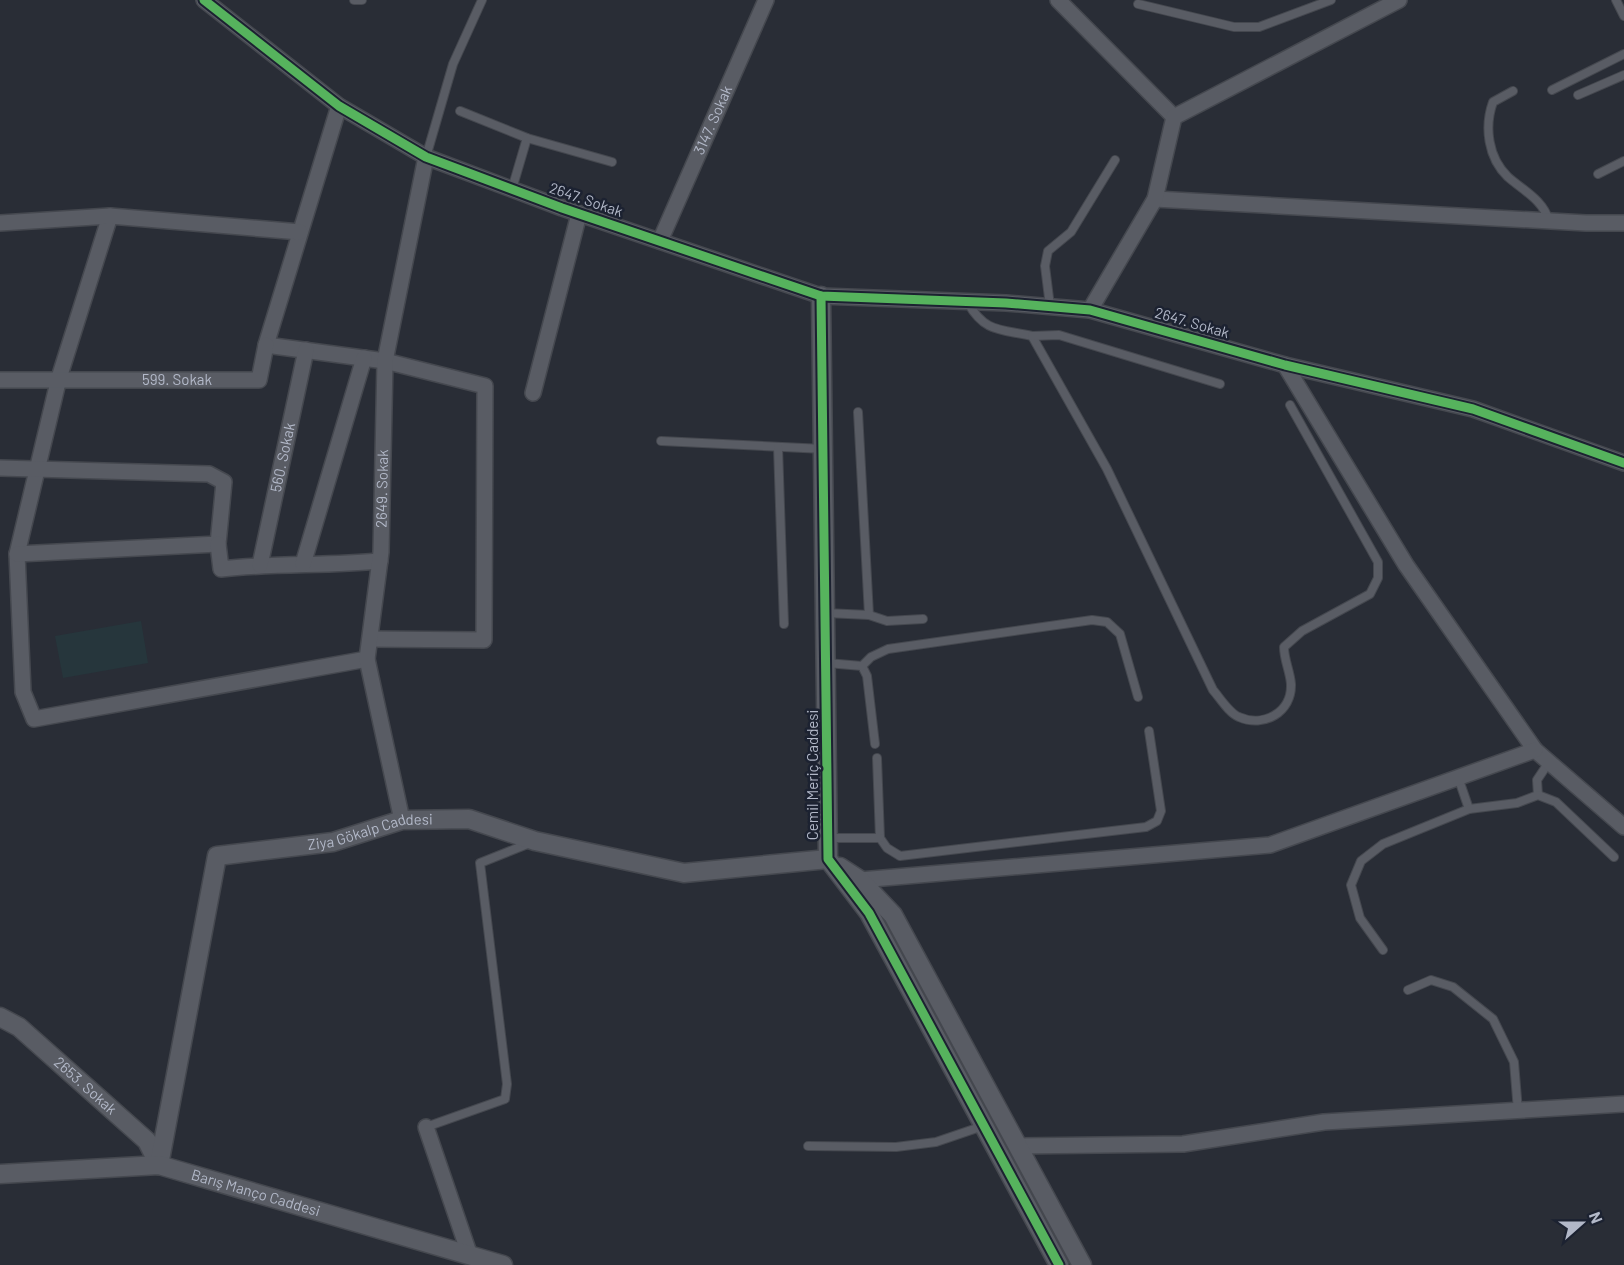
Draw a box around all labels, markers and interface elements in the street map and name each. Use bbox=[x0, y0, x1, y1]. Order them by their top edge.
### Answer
street label: 3147. Sokak bbox=[689, 82, 736, 157]
street label: 2647. Sokak bbox=[547, 178, 626, 220]
street label: 2647. Sokak bbox=[1153, 303, 1232, 341]
street label: 599. Sokak bbox=[142, 370, 213, 388]
street label: 560. Sokak bbox=[266, 420, 298, 494]
street label: 2649. Sokak bbox=[372, 449, 391, 528]
street label: Cemil Meriç Caddesi bbox=[803, 710, 821, 840]
street label: Ziya Gökalp Caddesi bbox=[306, 809, 433, 853]
street label: 2653. Sokak bbox=[51, 1052, 121, 1118]
street label: Barış Manço Caddesi bbox=[190, 1165, 323, 1219]
north arrow bbox=[1552, 1193, 1612, 1253]
text: N bbox=[1586, 1209, 1607, 1226]

